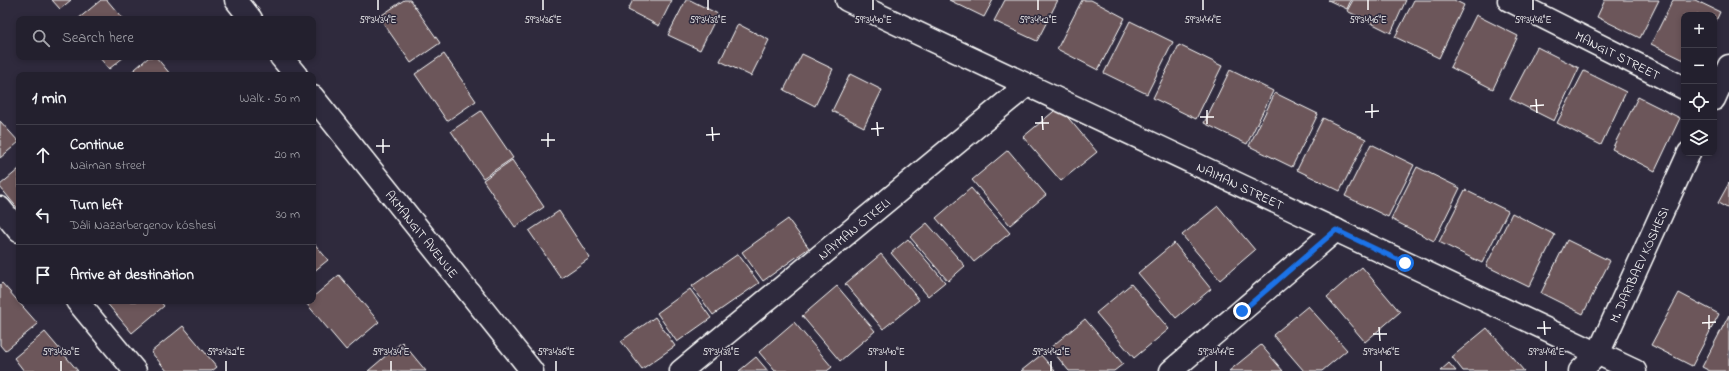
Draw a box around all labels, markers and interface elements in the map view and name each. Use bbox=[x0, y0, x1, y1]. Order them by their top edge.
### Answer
map controls bbox=[1681, 12, 1717, 156]
button: + bbox=[1681, 12, 1717, 48]
text: 59°34'34"E bbox=[359, 13, 397, 28]
text: 59°34'36"E bbox=[524, 13, 562, 28]
text: 59°34'38"E bbox=[690, 13, 727, 28]
text: 59°34'40"E bbox=[854, 13, 892, 28]
text: 59°34'42"E bbox=[1019, 13, 1057, 28]
text: 59°34'44"E bbox=[1184, 13, 1222, 28]
text: 59°34'46"E bbox=[1349, 13, 1387, 28]
text: 59°34'48"E bbox=[1515, 13, 1551, 28]
search box bbox=[16, 16, 316, 60]
icon: search bbox=[30, 27, 52, 49]
text: Search here bbox=[62, 27, 134, 49]
street label: MANGIT STREET bbox=[1572, 27, 1664, 86]
button: − bbox=[1681, 48, 1717, 84]
button: locate bbox=[1681, 84, 1717, 120]
text: 1 min bbox=[32, 86, 66, 111]
text: Walk · 50 m bbox=[239, 89, 300, 108]
button: layers bbox=[1681, 120, 1717, 156]
text: Continue bbox=[70, 134, 124, 156]
icon: ahead bbox=[32, 144, 54, 166]
text: 20 m bbox=[275, 145, 300, 164]
text: Naiman street bbox=[70, 156, 146, 175]
street label: NAIMAN STREET bbox=[1193, 158, 1287, 216]
street label: AKMANGIT AVENUE bbox=[380, 187, 462, 283]
text: Turn left bbox=[70, 194, 123, 216]
street label: NAYMAN ÓTKELI bbox=[814, 194, 895, 265]
icon: left bbox=[32, 204, 54, 226]
street label: M. DARIBAEV KÓSHESI bbox=[1605, 204, 1674, 326]
text: 30 m bbox=[276, 205, 300, 224]
text: Dáli Nazarbergenov kóshesi bbox=[70, 216, 216, 235]
route start bbox=[1396, 254, 1414, 272]
icon: arrive bbox=[32, 264, 54, 286]
text: Arrive at destination bbox=[70, 264, 194, 286]
route end bbox=[1233, 302, 1251, 320]
text: 59°34'30"E bbox=[42, 345, 80, 360]
text: 59°34'32"E bbox=[207, 345, 245, 360]
text: 59°34'34"E bbox=[372, 345, 410, 360]
text: 59°34'36"E bbox=[537, 345, 575, 360]
text: 59°34'38"E bbox=[703, 345, 740, 360]
text: 59°34'40"E bbox=[867, 345, 905, 360]
text: 59°34'42"E bbox=[1032, 345, 1070, 360]
text: 59°34'44"E bbox=[1197, 345, 1235, 360]
text: 59°34'46"E bbox=[1362, 345, 1400, 360]
text: 59°34'48"E bbox=[1528, 345, 1564, 360]

